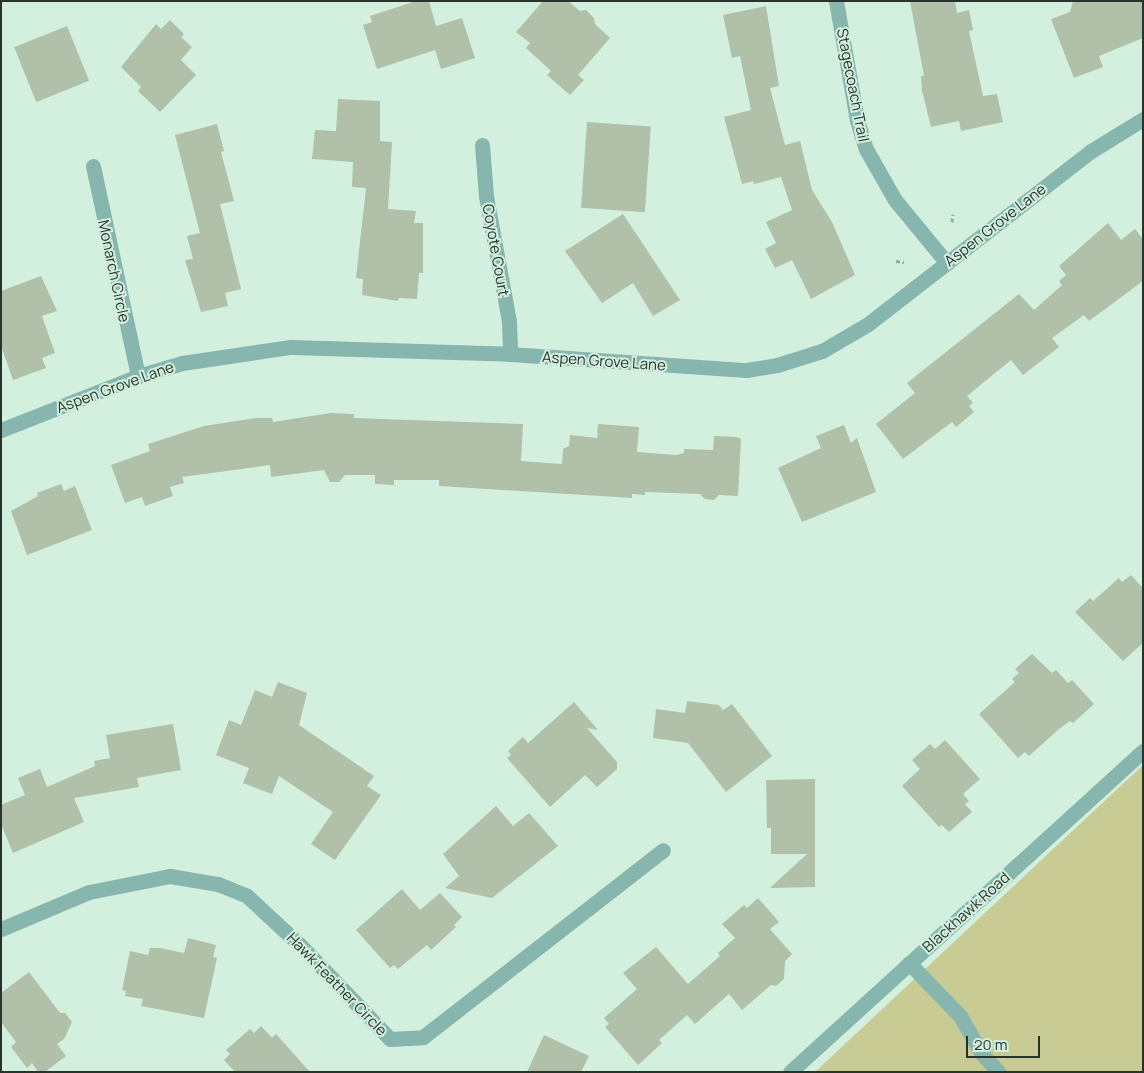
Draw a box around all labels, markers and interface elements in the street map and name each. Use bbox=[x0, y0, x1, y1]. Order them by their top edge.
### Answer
street label: Stagecoach Trail bbox=[833, 27, 873, 143]
street label: Aspen Grove Lane bbox=[941, 180, 1049, 270]
street label: Coyote Court bbox=[479, 203, 513, 297]
street label: Monarch Circle bbox=[94, 218, 134, 324]
street label: Aspen Grove Lane bbox=[542, 348, 666, 374]
street label: Aspen Grove Lane bbox=[54, 357, 176, 417]
street label: Blackhawk Road bbox=[919, 868, 1013, 956]
street label: Hawk Feather Circle bbox=[283, 929, 391, 1039]
scale bar bbox=[969, 1026, 1043, 1058]
text: 20 m bbox=[974, 1034, 1007, 1055]

